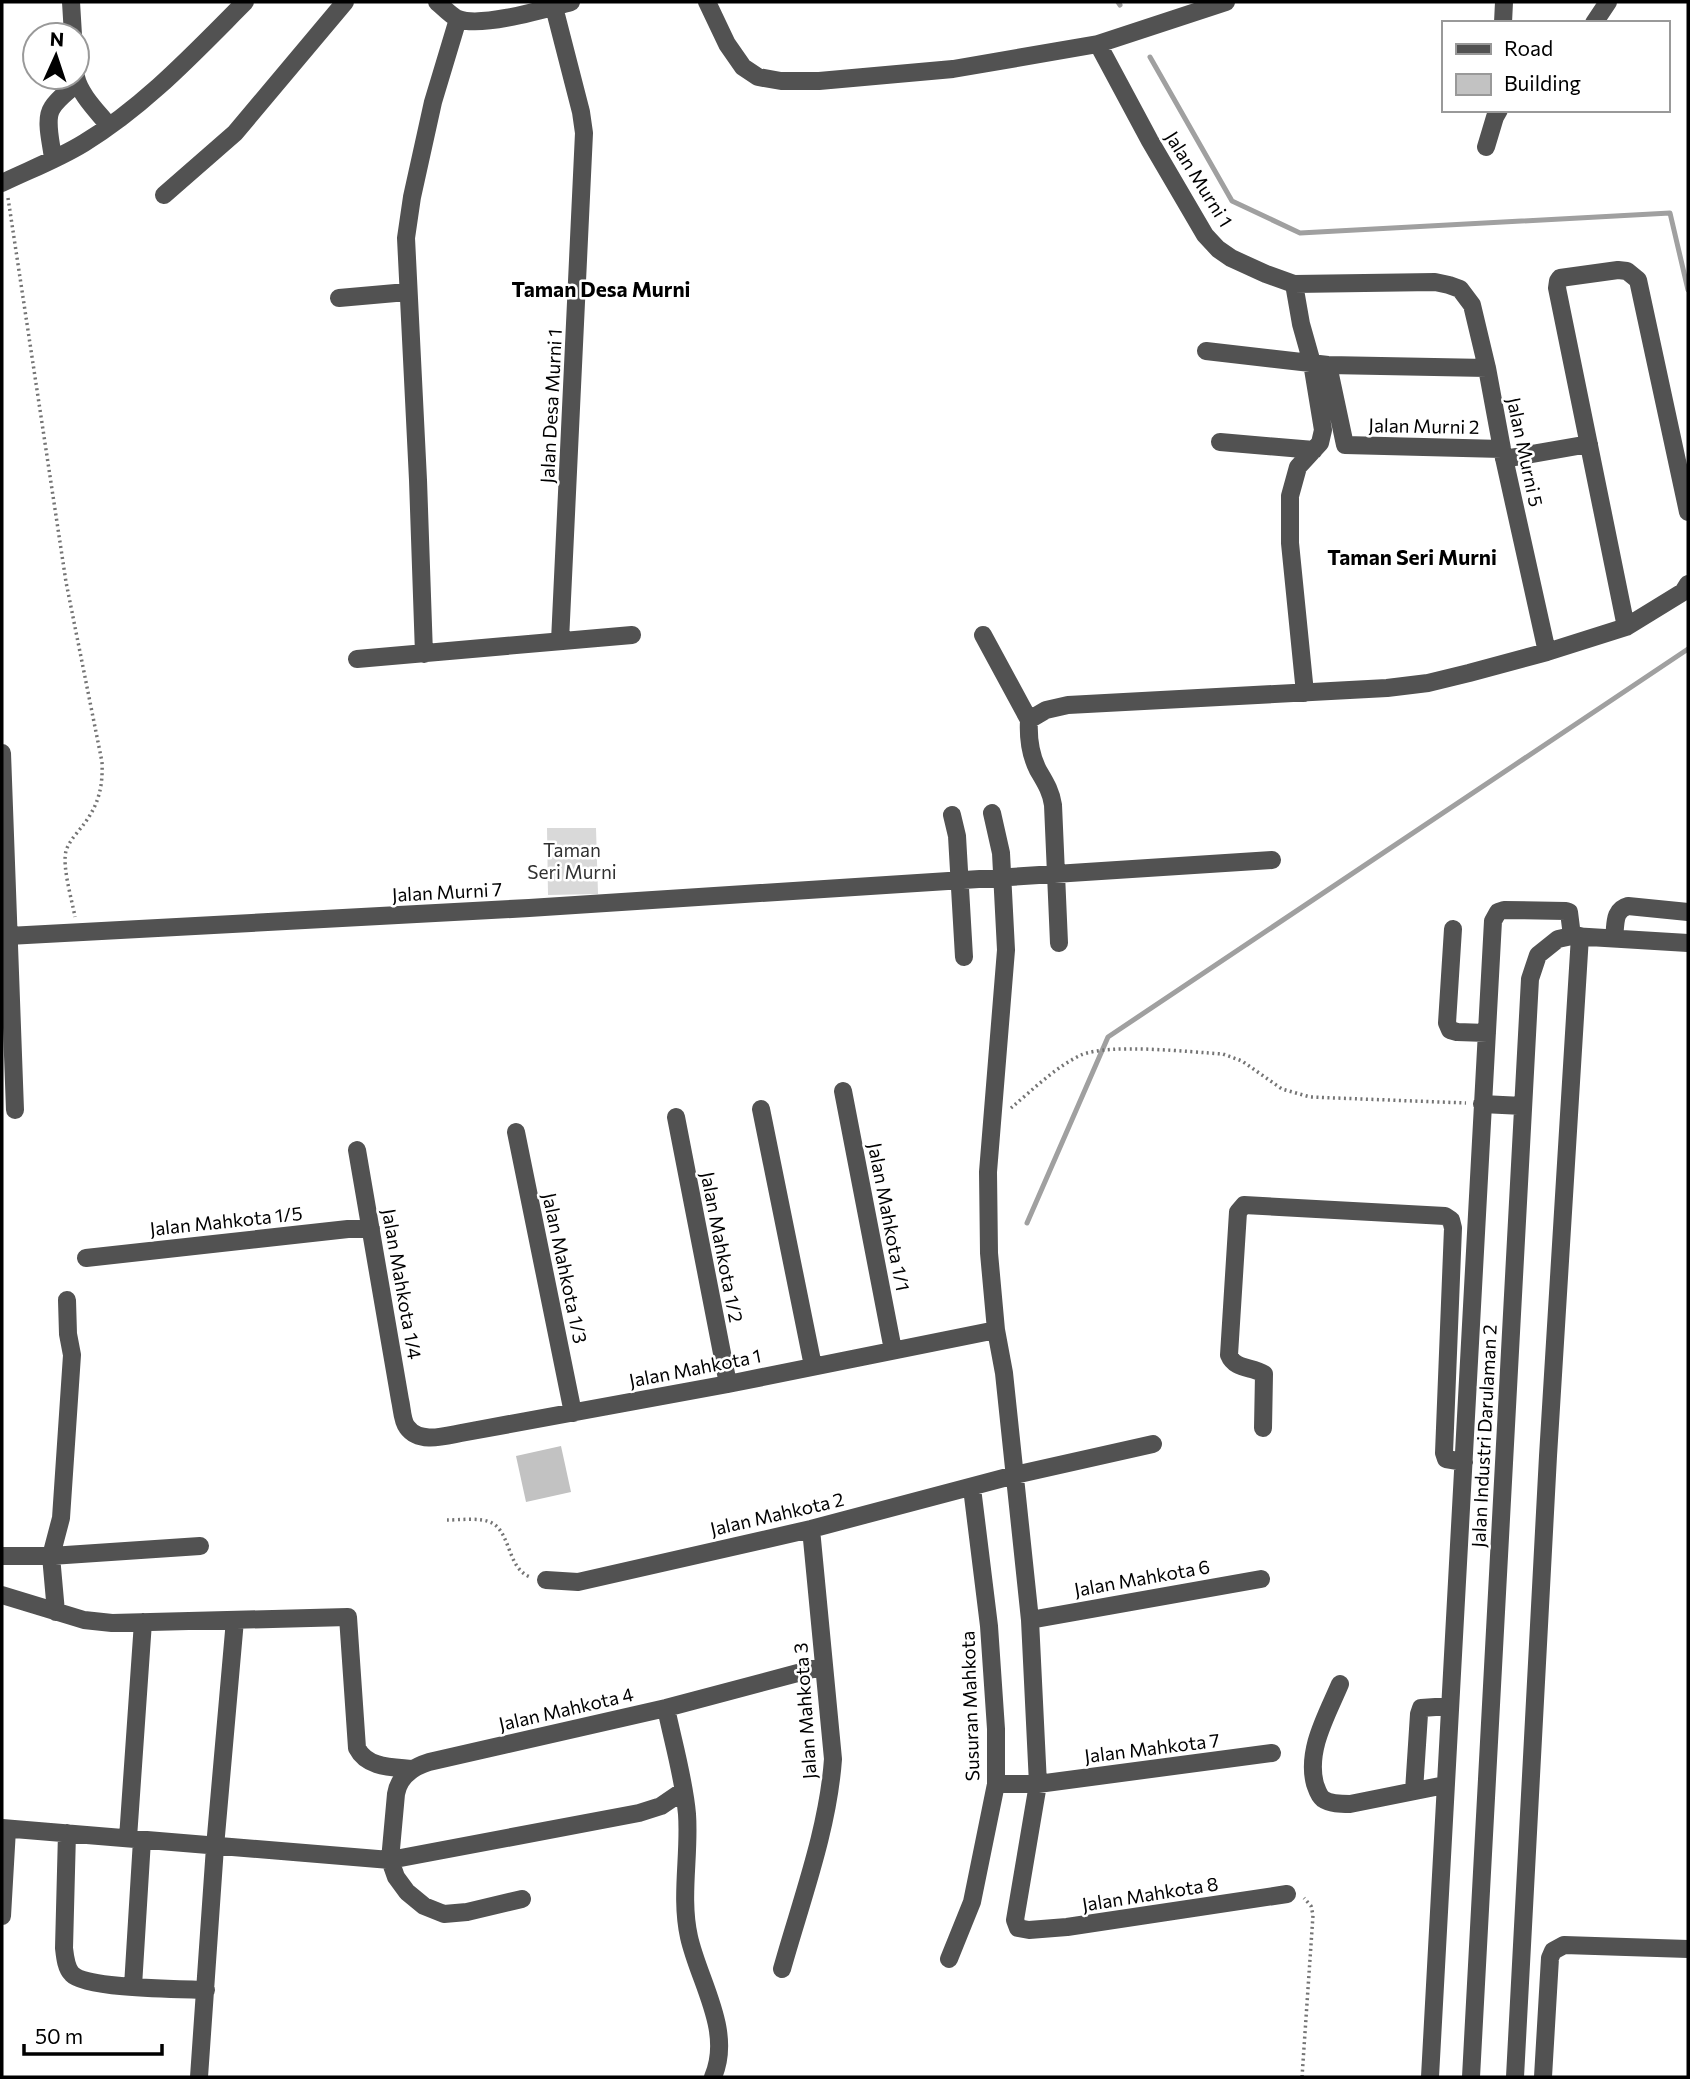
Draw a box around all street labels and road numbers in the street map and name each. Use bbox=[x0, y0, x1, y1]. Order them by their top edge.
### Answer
street label: Jalan Murni 1 bbox=[1161, 127, 1238, 231]
street label: Jalan Desa Murni 1 bbox=[535, 328, 566, 484]
street label: Jalan Murni 5 bbox=[1503, 395, 1548, 509]
street label: Jalan Murni 2 bbox=[1368, 413, 1480, 438]
street label: Jalan Murni 7 bbox=[391, 877, 503, 906]
street label: Jalan Mahkota 1/1 bbox=[864, 1141, 915, 1293]
street label: Jalan Mahkota 1/2 bbox=[697, 1170, 748, 1324]
street label: Jalan Mahkota 1/3 bbox=[538, 1190, 593, 1345]
street label: Jalan Mahkota 1/5 bbox=[148, 1201, 303, 1240]
street label: Jalan Mahkota 1/4 bbox=[378, 1207, 427, 1361]
street label: Jalan Industri Darulaman 2 bbox=[1466, 1324, 1501, 1548]
street label: Jalan Mahkota 1 bbox=[627, 1343, 763, 1392]
street label: Jalan Mahkota 2 bbox=[708, 1487, 846, 1540]
street label: Jalan Mahkota 6 bbox=[1072, 1554, 1212, 1601]
street label: Susuran Mahkota bbox=[955, 1630, 984, 1782]
street label: Jalan Mahkota 3 bbox=[788, 1642, 821, 1780]
street label: Jalan Mahkota 4 bbox=[496, 1682, 635, 1735]
street label: Jalan Mahkota 7 bbox=[1083, 1728, 1221, 1767]
street label: Jalan Mahkota 8 bbox=[1080, 1871, 1220, 1916]

